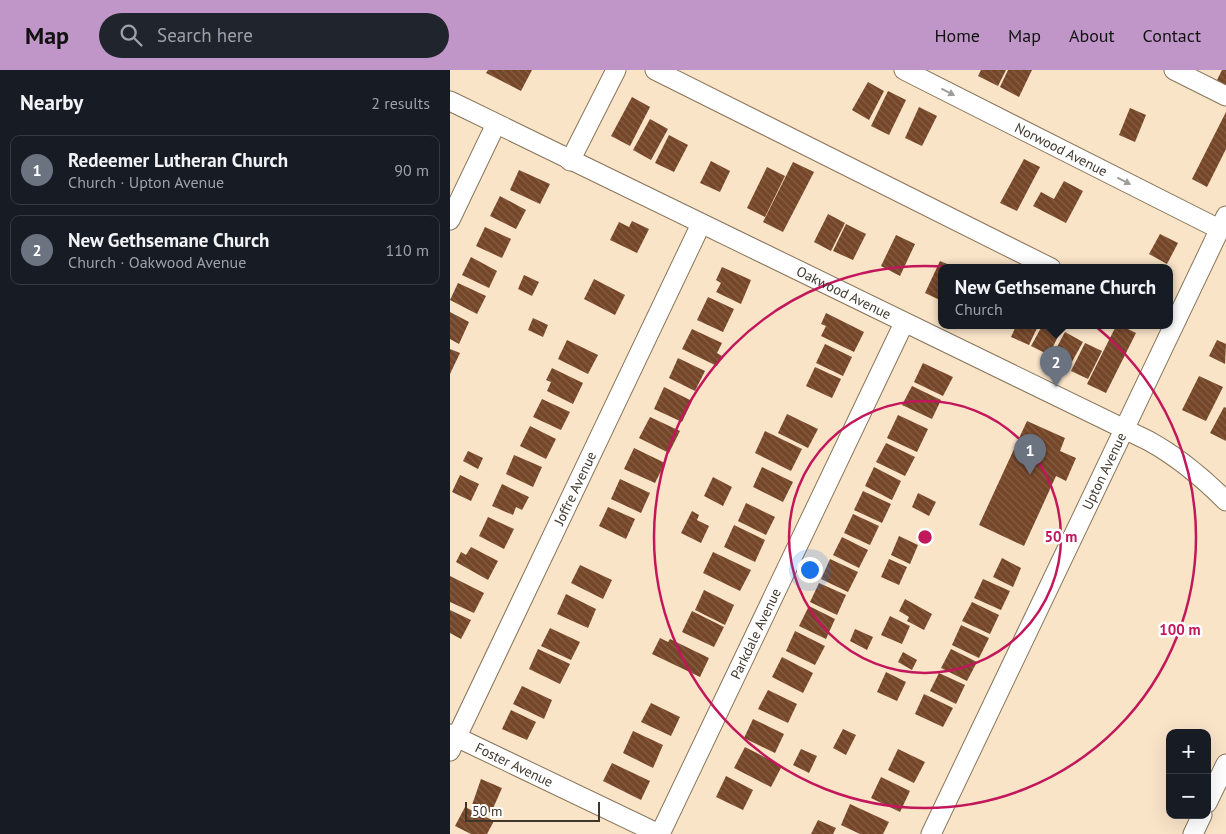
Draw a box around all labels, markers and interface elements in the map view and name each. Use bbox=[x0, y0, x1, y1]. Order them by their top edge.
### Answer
search box bbox=[99, 13, 449, 58]
text: Map bbox=[25, 20, 69, 51]
icon: search bbox=[117, 21, 145, 49]
text: Search here bbox=[157, 23, 253, 47]
text: Home bbox=[934, 24, 980, 47]
text: Map bbox=[1008, 24, 1041, 47]
text: About bbox=[1069, 24, 1115, 47]
text: Contact bbox=[1143, 24, 1201, 47]
one-way arrow bbox=[941, 88, 955, 96]
text: Nearby bbox=[20, 89, 83, 116]
text: 2 results bbox=[371, 93, 430, 113]
street label: Norwood Avenue bbox=[1012, 118, 1110, 180]
text: Redeemer Lutheran Church bbox=[68, 148, 288, 172]
text: 1 bbox=[32, 160, 42, 180]
text: 90 m bbox=[394, 160, 429, 180]
text: Church · Upton Avenue bbox=[68, 172, 224, 192]
one-way arrow bbox=[1117, 177, 1131, 185]
text: New Gethsemane Church bbox=[68, 228, 269, 252]
text: 2 bbox=[32, 240, 42, 260]
text: 110 m bbox=[386, 240, 429, 260]
text: Church · Oakwood Avenue bbox=[68, 252, 246, 272]
street label: Oakwood Avenue bbox=[794, 262, 894, 323]
popup bbox=[938, 264, 1173, 329]
text: New Gethsemane Church bbox=[955, 275, 1156, 299]
text: Church bbox=[955, 299, 1003, 319]
pin: 2 bbox=[1040, 346, 1072, 387]
street label: Upton Avenue bbox=[1078, 430, 1130, 513]
pin: 1 bbox=[1014, 434, 1046, 475]
street label: Joffre Avenue bbox=[550, 449, 600, 529]
text: 50 m bbox=[1045, 527, 1077, 546]
centre of rings bbox=[916, 528, 934, 546]
your location bbox=[797, 557, 823, 583]
street label: Parkdale Avenue bbox=[726, 585, 785, 682]
text: 100 m bbox=[1159, 620, 1201, 639]
map controls bbox=[1166, 729, 1211, 819]
button: + bbox=[1166, 729, 1211, 774]
street label: Foster Avenue bbox=[472, 738, 556, 791]
button: − bbox=[1166, 774, 1211, 819]
scale bar bbox=[465, 799, 600, 822]
text: 50 m bbox=[472, 802, 502, 820]

